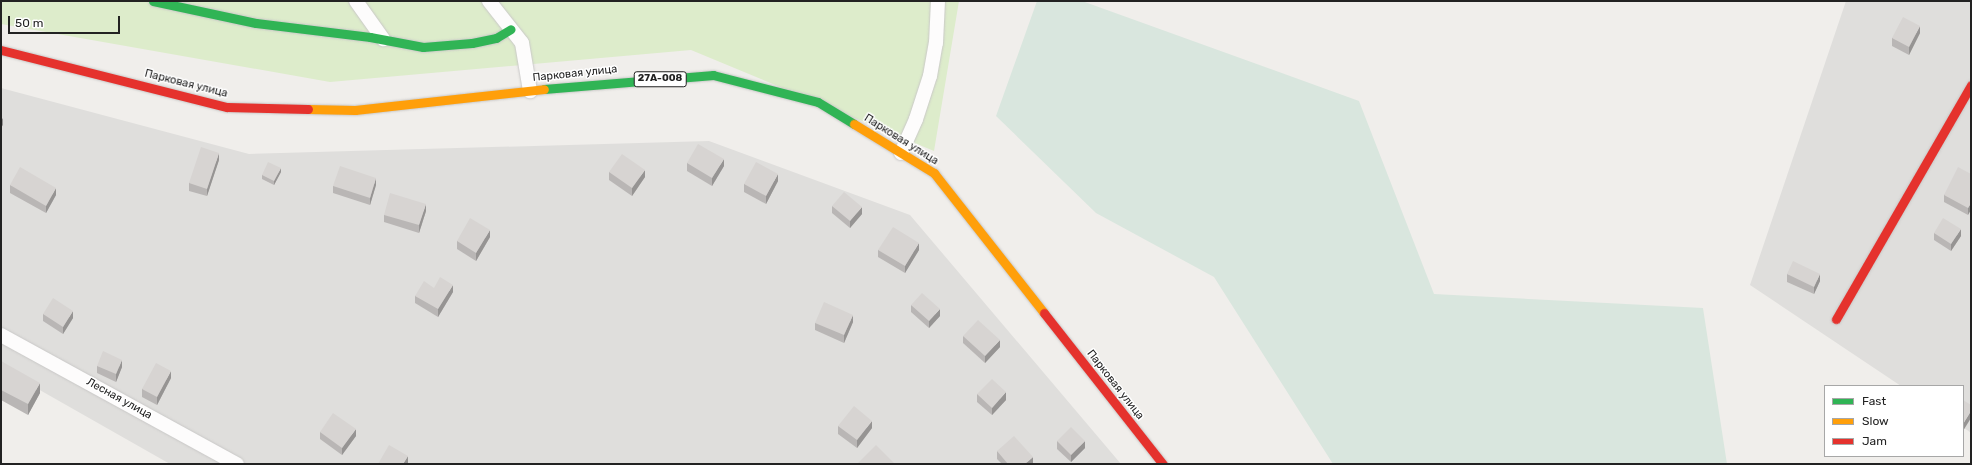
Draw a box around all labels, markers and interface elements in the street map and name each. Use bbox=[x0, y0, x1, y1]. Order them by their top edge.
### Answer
scale bar bbox=[10, 8, 122, 34]
text: 50 m bbox=[15, 16, 43, 30]
street label: Парковая улица bbox=[532, 63, 618, 85]
street label: Парковая улица bbox=[143, 67, 229, 101]
road number: 27А-008 bbox=[633, 71, 687, 87]
street label: Парковая улица bbox=[861, 112, 941, 168]
street label: Парковая улица bbox=[1084, 347, 1146, 423]
street label: Лесная улица bbox=[84, 376, 154, 422]
legend bbox=[1824, 385, 1964, 457]
text: Fast bbox=[1862, 394, 1886, 408]
text: Slow bbox=[1862, 414, 1889, 428]
text: Jam bbox=[1862, 434, 1887, 448]

